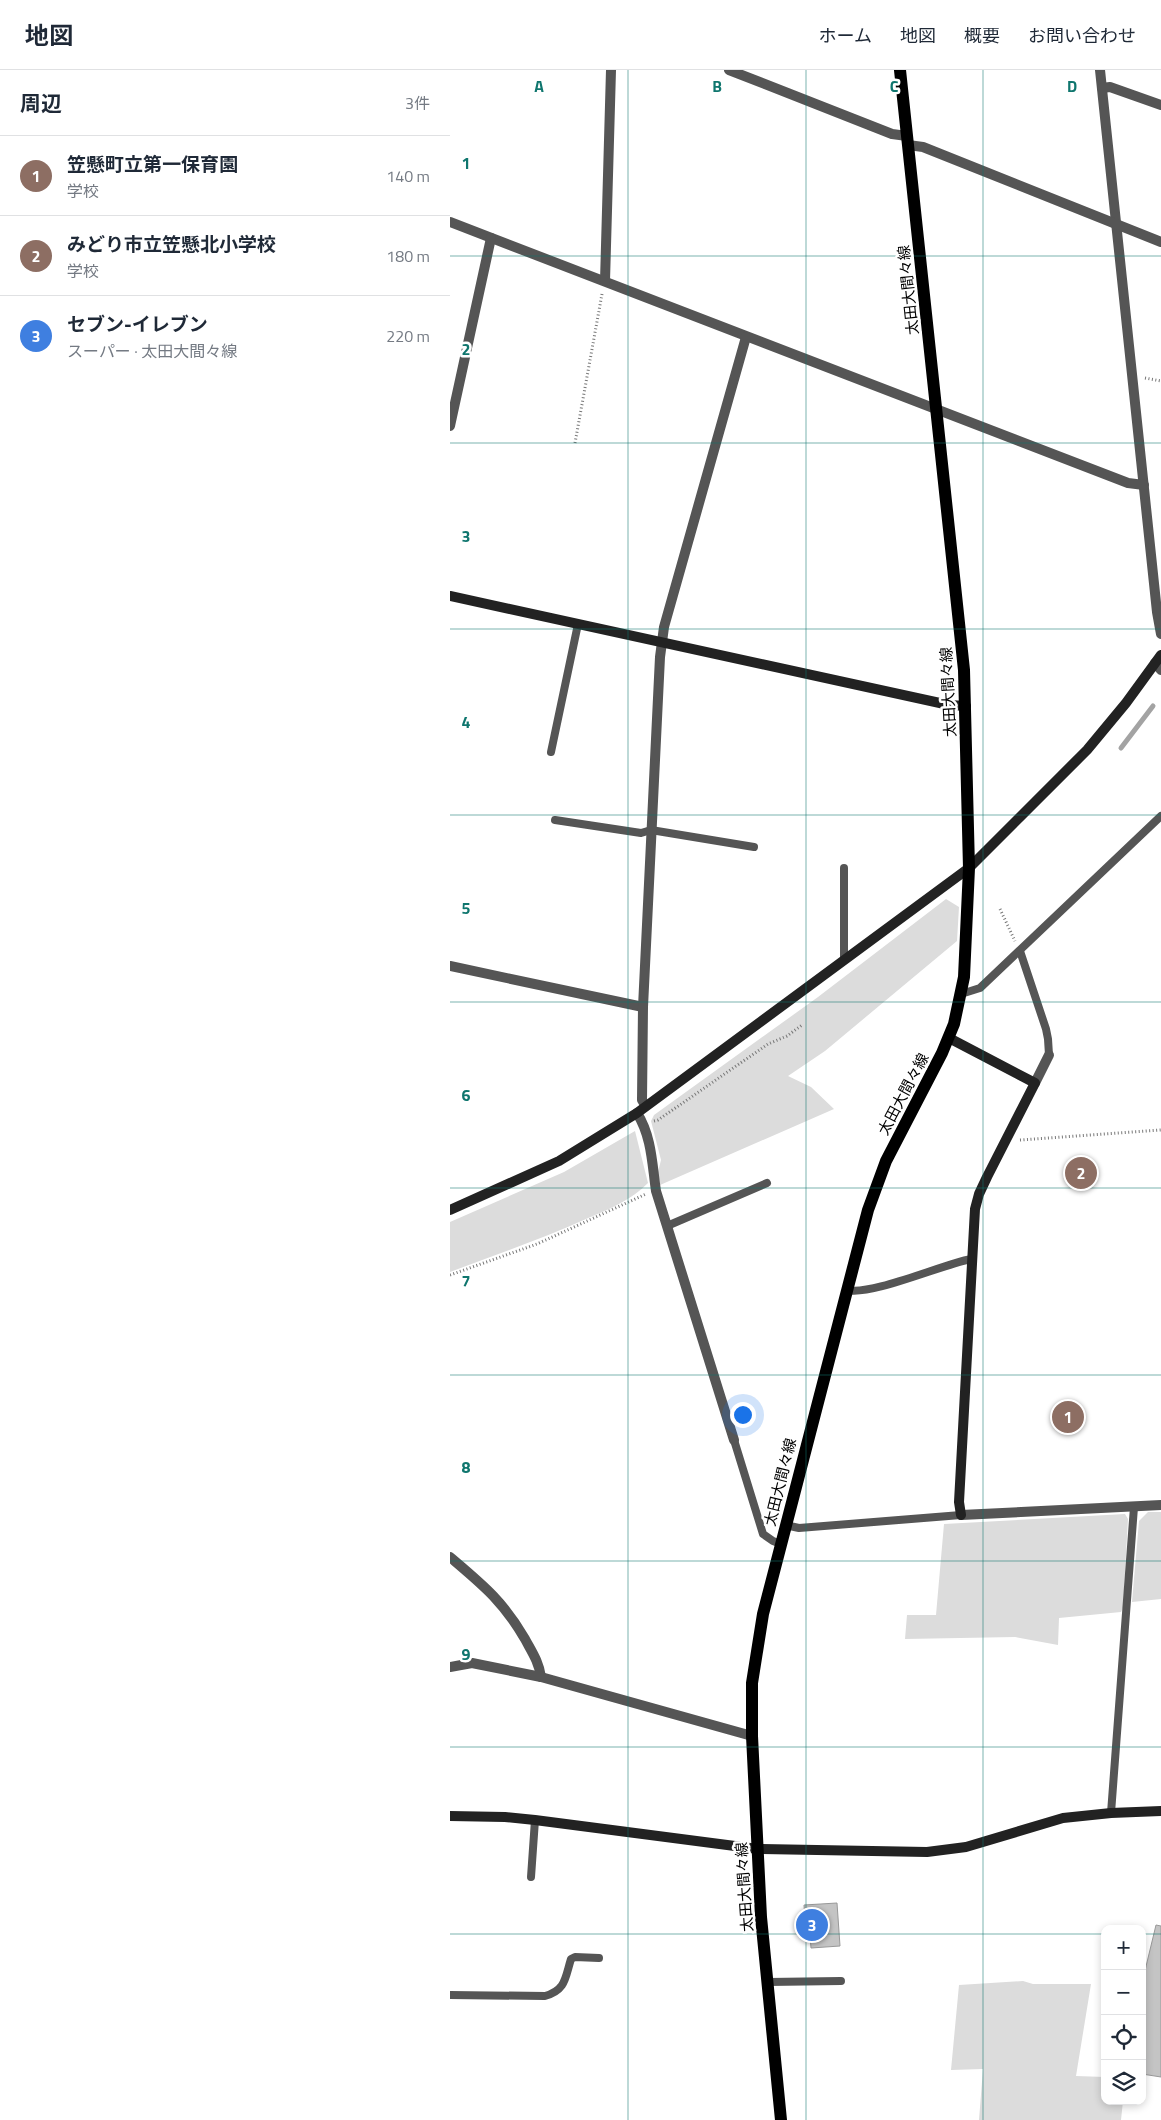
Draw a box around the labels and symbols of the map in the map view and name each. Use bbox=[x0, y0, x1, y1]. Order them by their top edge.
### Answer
text: A bbox=[534, 74, 544, 98]
text: B bbox=[712, 74, 722, 98]
text: C bbox=[890, 74, 899, 98]
text: D bbox=[1067, 74, 1077, 98]
text: 1 bbox=[462, 151, 470, 175]
street label: 太田大間々線 bbox=[892, 244, 924, 336]
text: 2 bbox=[462, 337, 470, 361]
text: 3 bbox=[462, 524, 470, 548]
street label: 太田大間々線 bbox=[934, 646, 962, 738]
text: 4 bbox=[462, 710, 471, 734]
text: 5 bbox=[462, 896, 471, 920]
street label: 太田大間々線 bbox=[872, 1049, 934, 1139]
text: 6 bbox=[462, 1083, 471, 1107]
pin: 2 bbox=[1065, 1154, 1097, 1192]
text: 7 bbox=[462, 1269, 470, 1293]
pin: 1 bbox=[1052, 1398, 1084, 1436]
your location bbox=[730, 1402, 756, 1428]
street label: 太田大間々線 bbox=[758, 1436, 802, 1528]
text: 8 bbox=[462, 1455, 471, 1479]
text: 9 bbox=[462, 1642, 471, 1666]
street label: 太田大間々線 bbox=[729, 1841, 759, 1933]
pin: 3 bbox=[796, 1906, 828, 1944]

